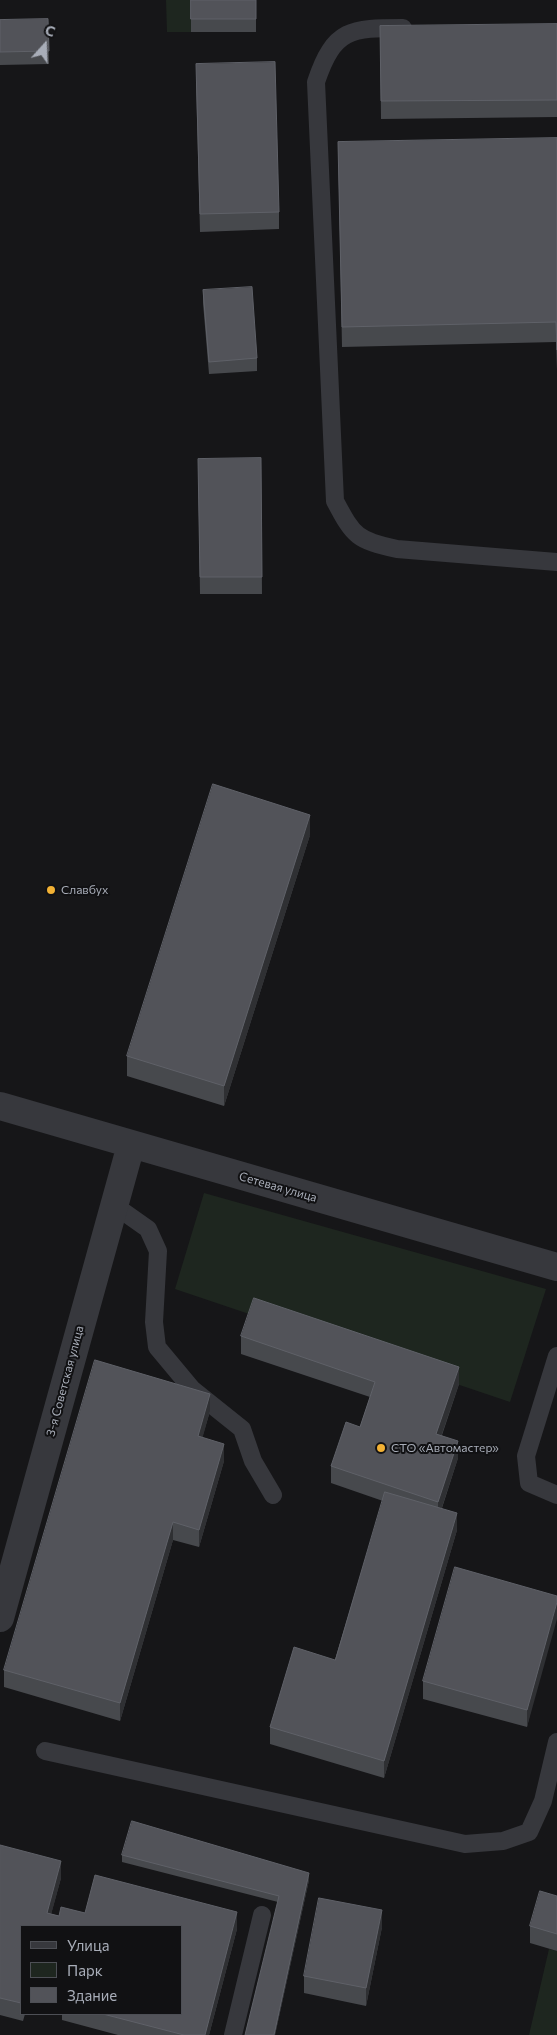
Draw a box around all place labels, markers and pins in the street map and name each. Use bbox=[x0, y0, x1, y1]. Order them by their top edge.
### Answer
place label: Славбух bbox=[61, 883, 108, 897]
marker: Славбух bbox=[45, 884, 57, 896]
place label: СТО «Автомастер» bbox=[391, 1441, 499, 1455]
marker: СТО «Автомастер» bbox=[375, 1442, 387, 1454]

